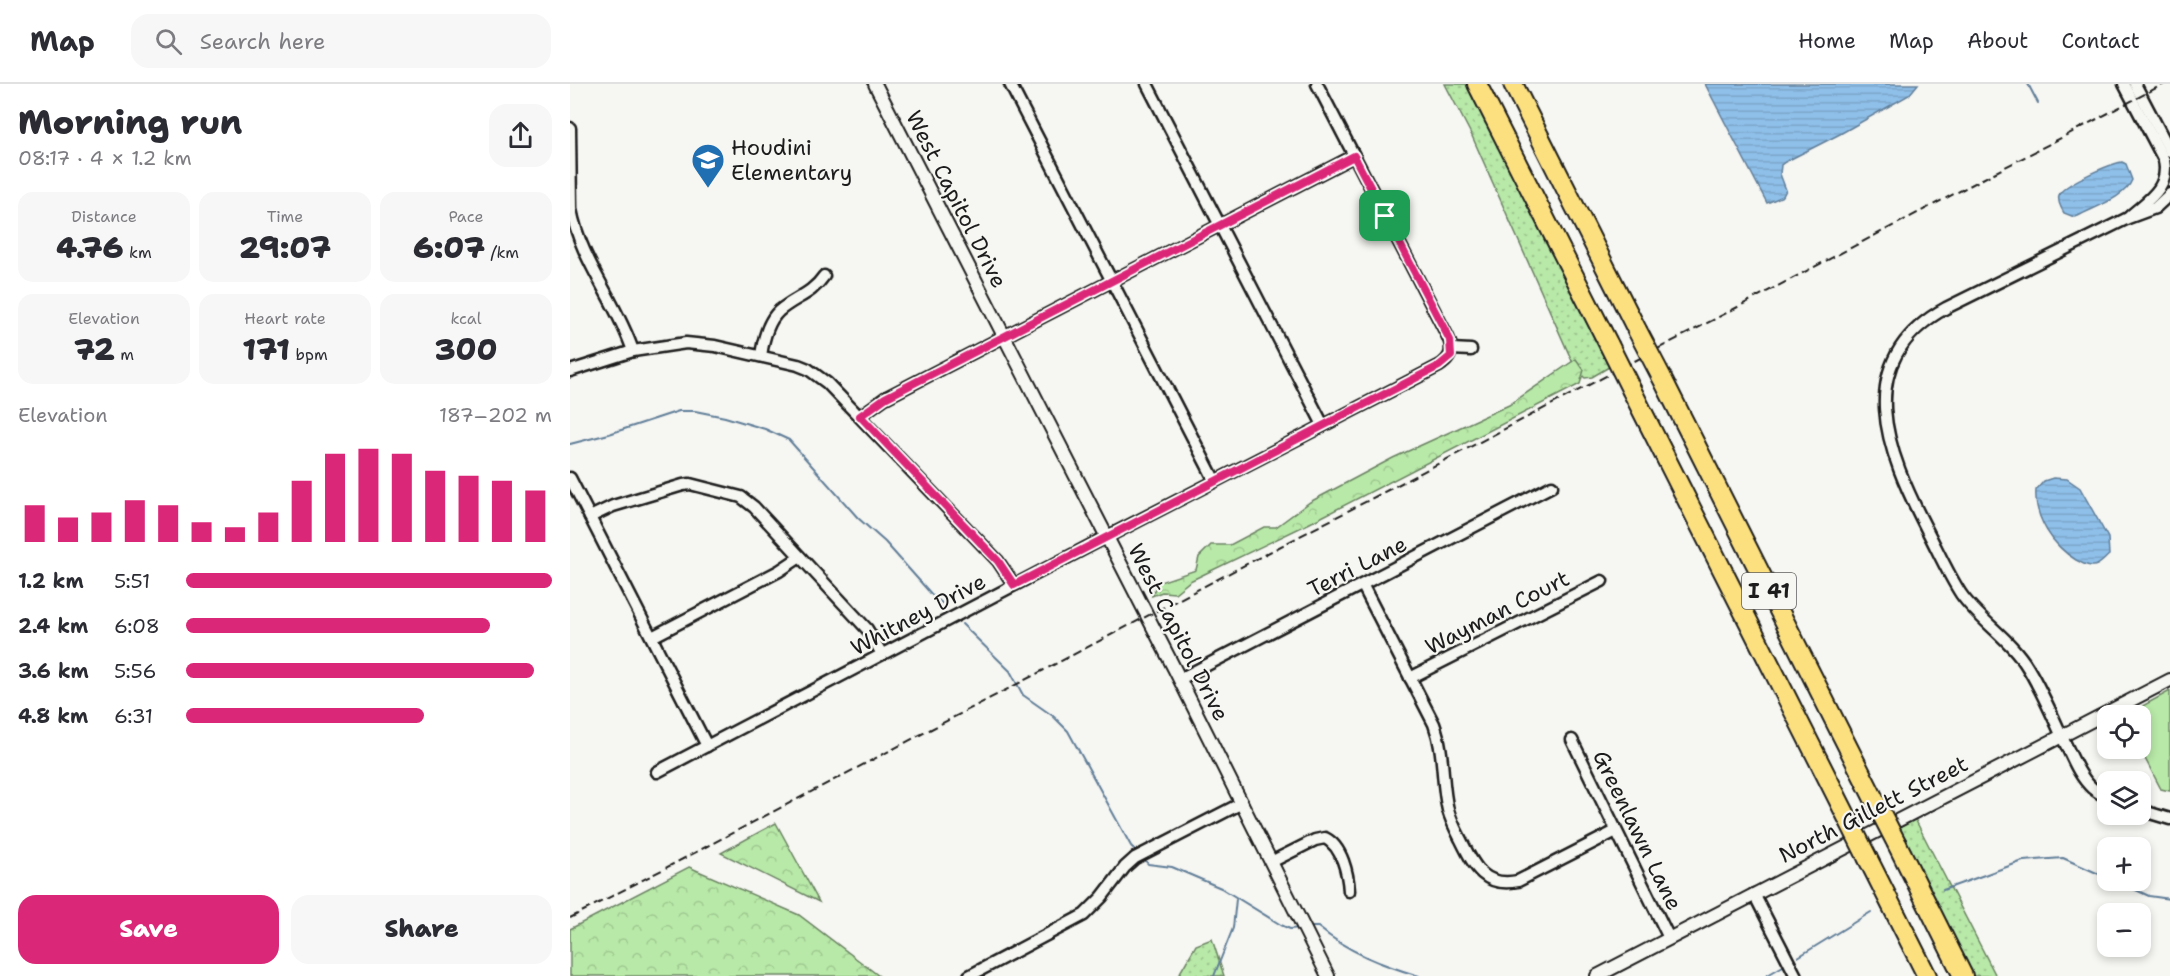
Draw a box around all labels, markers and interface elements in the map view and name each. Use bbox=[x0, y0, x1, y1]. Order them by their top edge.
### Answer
search box bbox=[131, 14, 551, 68]
text: Map bbox=[30, 22, 95, 60]
icon: search bbox=[152, 25, 185, 58]
text: Search here bbox=[200, 27, 325, 56]
text: Home bbox=[1798, 27, 1856, 55]
text: Map bbox=[1889, 27, 1934, 55]
text: About bbox=[1967, 27, 2028, 55]
text: Contact bbox=[2061, 27, 2140, 55]
text: Morning run bbox=[18, 100, 242, 145]
button: share bbox=[489, 104, 552, 167]
street label: West Capitol Drive bbox=[899, 106, 1014, 293]
place label: Houdini Elementary bbox=[731, 133, 852, 187]
school or university icon: Houdini Elementary bbox=[690, 142, 726, 189]
text: 08:17 · 4 × 1.2 km bbox=[18, 145, 192, 171]
pin bbox=[1359, 190, 1410, 241]
icon: arrive bbox=[1368, 199, 1401, 232]
text: Distance bbox=[71, 206, 137, 227]
text: Time bbox=[267, 206, 303, 227]
text: Pace bbox=[448, 206, 484, 227]
text: 4.76 bbox=[56, 227, 124, 268]
text: 29:07 bbox=[239, 227, 331, 268]
text: 6:07 bbox=[413, 227, 485, 268]
text: km bbox=[124, 242, 152, 263]
text: /km bbox=[485, 242, 519, 263]
text: Elevation bbox=[68, 308, 140, 329]
text: Heart rate bbox=[244, 308, 326, 329]
text: kcal bbox=[450, 308, 482, 329]
text: 72 bbox=[74, 329, 115, 370]
text: 171 bbox=[242, 329, 290, 370]
text: 300 bbox=[435, 329, 498, 370]
text: m bbox=[115, 344, 134, 365]
text: bpm bbox=[290, 344, 328, 365]
text: Elevation bbox=[18, 402, 108, 428]
text: 187–202 m bbox=[439, 402, 552, 428]
street label: Terri Lane bbox=[1303, 529, 1412, 604]
street label: West Capitol Drive bbox=[1121, 539, 1236, 726]
street label: Wayman Court bbox=[1420, 564, 1574, 661]
street label: Whitney Drive bbox=[846, 567, 991, 662]
text: 1.2 km bbox=[18, 568, 84, 594]
text: 5:51 bbox=[114, 568, 150, 594]
road number: I 41 bbox=[1742, 573, 1796, 609]
text: 2.4 km bbox=[18, 613, 88, 639]
text: 6:08 bbox=[114, 613, 160, 639]
text: 3.6 km bbox=[18, 658, 89, 684]
text: 5:56 bbox=[114, 658, 157, 684]
text: 4.8 km bbox=[18, 703, 88, 729]
text: 6:31 bbox=[114, 703, 153, 729]
map controls bbox=[2097, 705, 2151, 957]
button: locate bbox=[2097, 705, 2151, 759]
street label: Greenlawn Lane bbox=[1586, 745, 1689, 915]
street label: North Gillett Street bbox=[1774, 749, 1973, 870]
button: layers bbox=[2097, 771, 2151, 825]
button: + bbox=[2097, 837, 2151, 891]
button: Save bbox=[18, 895, 279, 964]
button: Share bbox=[291, 895, 552, 964]
button: − bbox=[2097, 903, 2151, 957]

